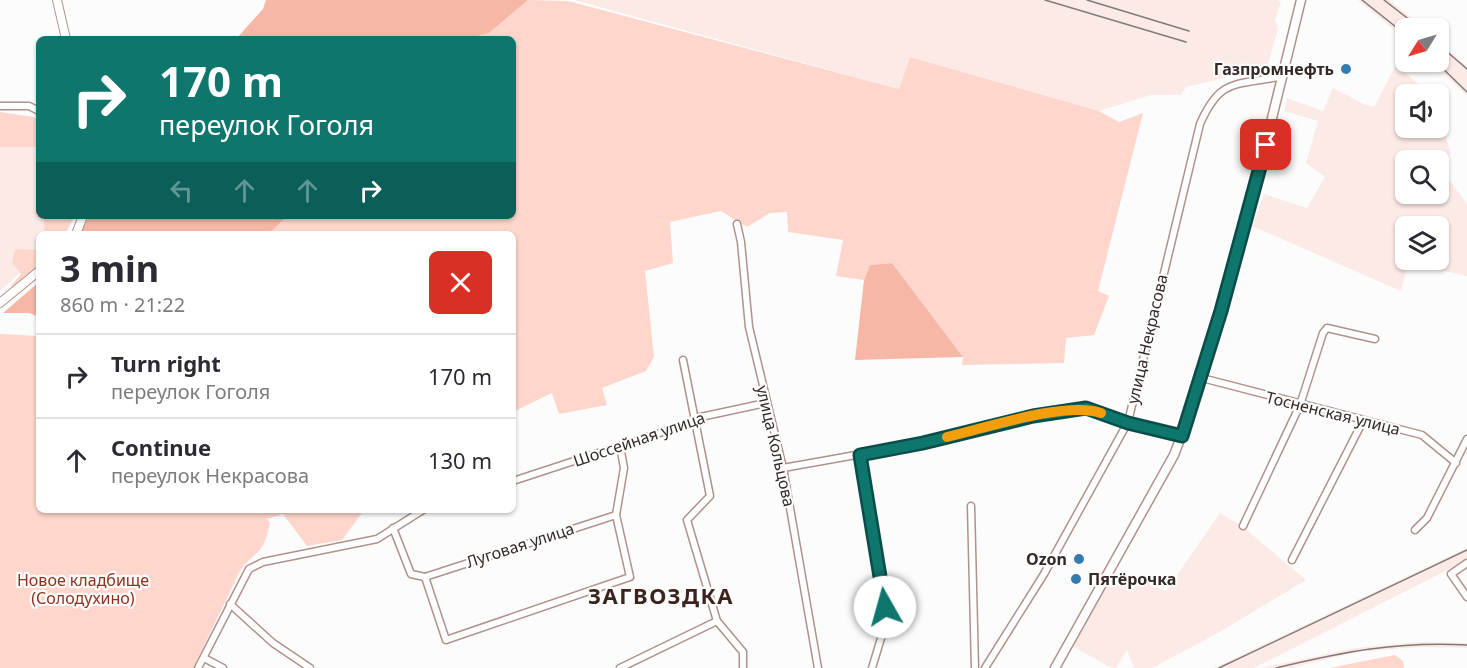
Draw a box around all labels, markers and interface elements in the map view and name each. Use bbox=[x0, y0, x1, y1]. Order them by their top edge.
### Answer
north arrow bbox=[1395, 18, 1449, 72]
map controls bbox=[1395, 18, 1449, 270]
text: 170 m bbox=[159, 52, 283, 109]
place label: Газпромнефть bbox=[1214, 58, 1334, 80]
icon: right bbox=[60, 60, 138, 138]
marker: Газпромнефть bbox=[1339, 62, 1353, 76]
button: sound bbox=[1395, 84, 1449, 138]
text: переулок Гоголя bbox=[159, 106, 374, 143]
pin bbox=[1240, 119, 1291, 170]
icon: arrive bbox=[1249, 128, 1282, 161]
button: search bbox=[1395, 150, 1449, 204]
icon: left bbox=[165, 174, 198, 207]
icon: ahead bbox=[228, 174, 261, 207]
icon: ahead bbox=[291, 174, 324, 207]
icon: right bbox=[354, 174, 387, 207]
button: layers bbox=[1395, 216, 1449, 270]
text: 3 min bbox=[60, 244, 159, 293]
button: close bbox=[429, 251, 492, 314]
street label: улица Некрасова bbox=[1121, 272, 1173, 406]
text: 860 m · 21:22 bbox=[60, 291, 185, 318]
text: Turn right bbox=[111, 348, 221, 378]
icon: right bbox=[60, 360, 93, 393]
text: 170 m bbox=[428, 361, 492, 391]
text: переулок Гоголя bbox=[111, 378, 270, 405]
street label: улица Кольцова bbox=[751, 383, 801, 509]
street label: Тосненская улица bbox=[1263, 386, 1403, 440]
street label: Шоссейная улица bbox=[570, 406, 708, 472]
text: Continue bbox=[111, 432, 211, 462]
icon: ahead bbox=[60, 444, 93, 477]
text: 130 m bbox=[428, 445, 492, 475]
text: переулок Некрасова bbox=[111, 462, 309, 489]
street label: Луговая улица bbox=[463, 517, 577, 573]
place label: Ozon bbox=[1026, 548, 1067, 570]
marker: Ozon bbox=[1072, 552, 1086, 566]
place label: Пятёрочка bbox=[1088, 568, 1176, 590]
park label: Новое кладбище (Солодухино) bbox=[17, 569, 149, 609]
marker: Пятёрочка bbox=[1069, 572, 1083, 586]
position arrow bbox=[853, 575, 917, 639]
district label: ЗАГВОЗДКА bbox=[588, 580, 734, 610]

